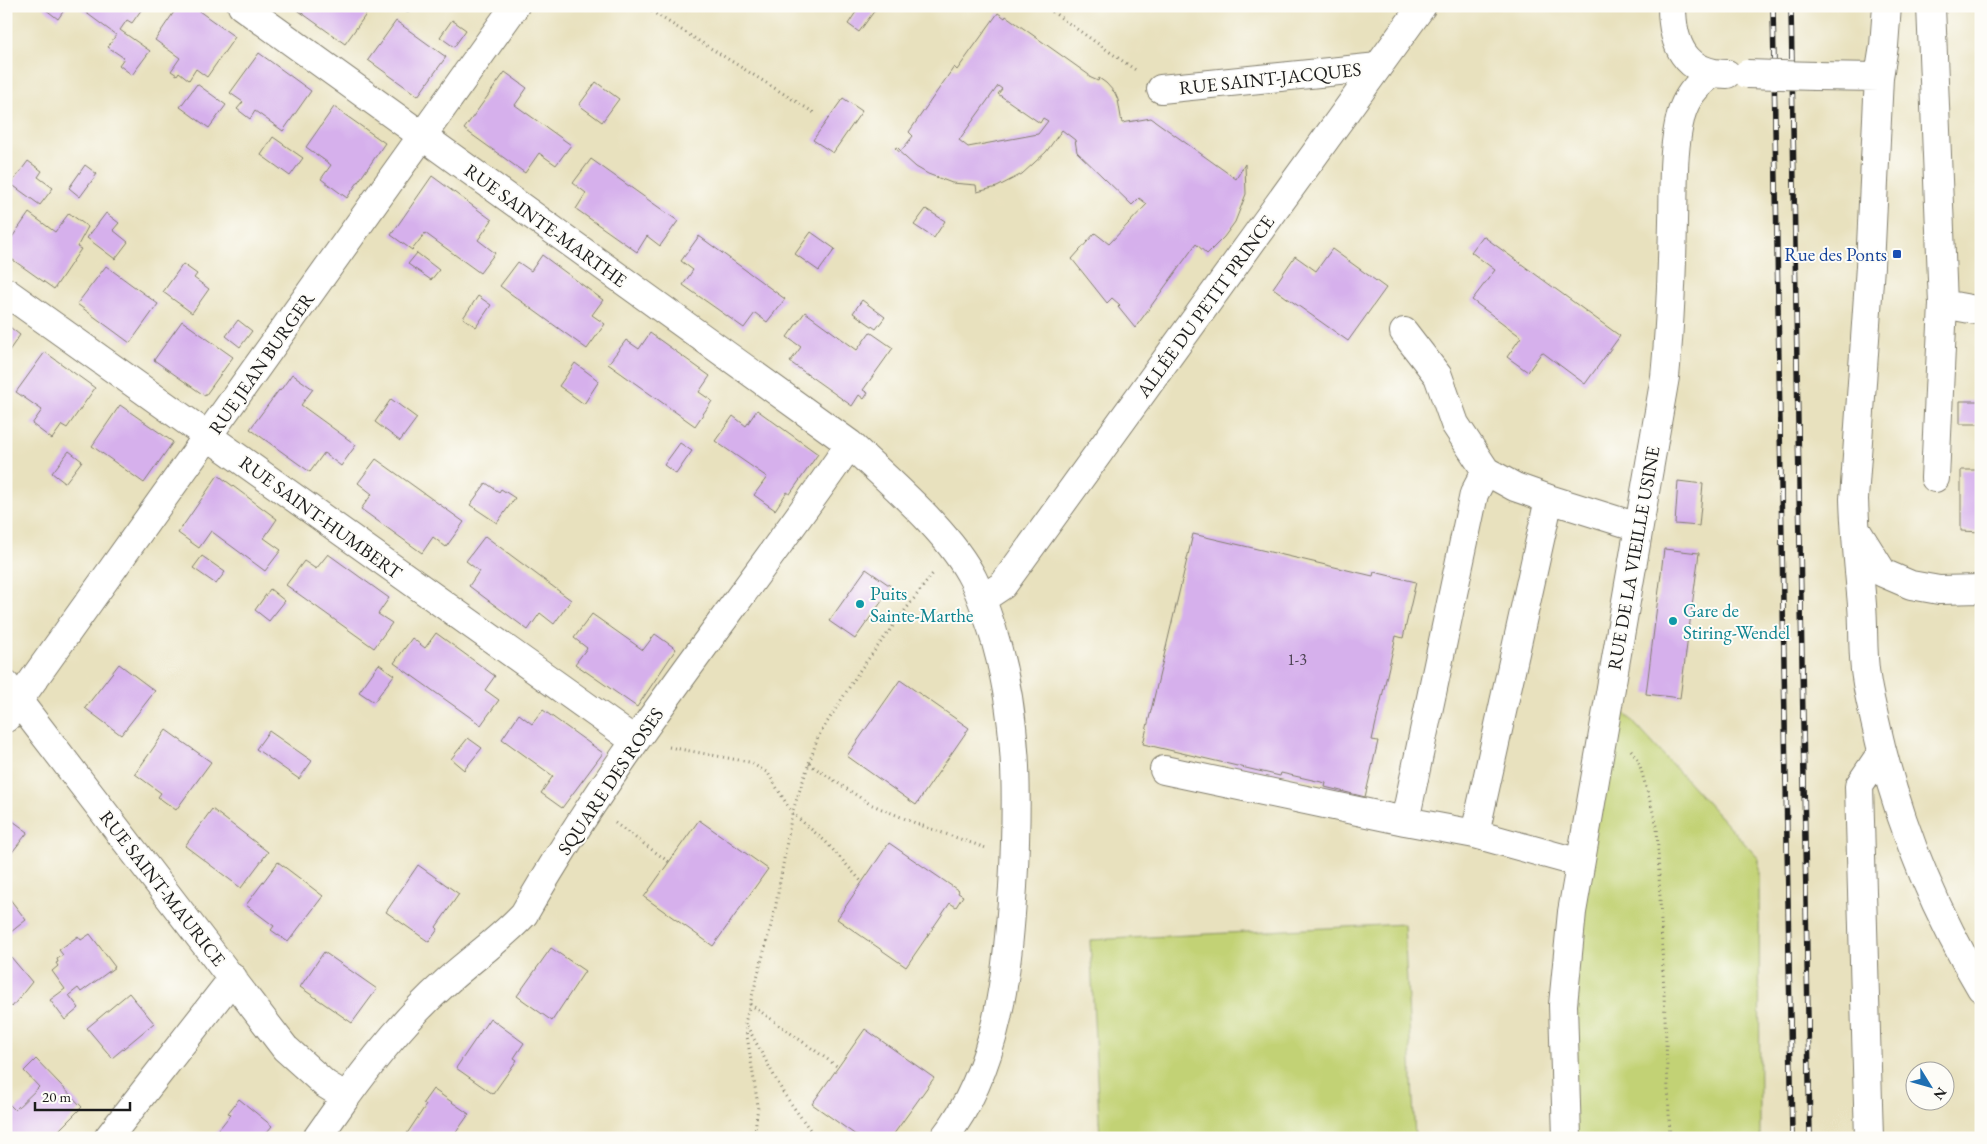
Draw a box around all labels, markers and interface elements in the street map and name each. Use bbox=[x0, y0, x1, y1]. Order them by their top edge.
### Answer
street label: RUE SAINT-JACQUES bbox=[1178, 56, 1363, 100]
street label: RUE SAINTE-MARTHE bbox=[459, 158, 632, 293]
street label: ALLÉE DU PETIT PRINCE bbox=[1130, 210, 1280, 403]
place label: Rue des Ponts bbox=[1784, 242, 1887, 267]
marker: Rue des Ponts bbox=[1891, 248, 1903, 260]
street label: RUE JEAN BURGER bbox=[203, 287, 320, 439]
street label: RUE DE LA VIEILLE USINE bbox=[1601, 444, 1666, 672]
street label: RUE SAINT-HUMBERT bbox=[234, 450, 407, 585]
place label: Puits Sainte-Marthe bbox=[870, 581, 974, 628]
marker: Puits Sainte-Marthe bbox=[854, 598, 866, 610]
place label: Gare de Stiring-Wendel bbox=[1683, 598, 1791, 645]
marker: Gare de Stiring-Wendel bbox=[1667, 615, 1679, 627]
house number: 1-3 bbox=[1287, 649, 1307, 670]
street label: SQUARE DES ROSES bbox=[552, 703, 669, 860]
street label: RUE SAINT-MAURICE bbox=[94, 805, 231, 971]
north arrow bbox=[1904, 1062, 1954, 1112]
scale bar bbox=[35, 1079, 130, 1111]
text: N bbox=[1929, 1084, 1951, 1104]
text: 20 m bbox=[42, 1087, 71, 1106]

